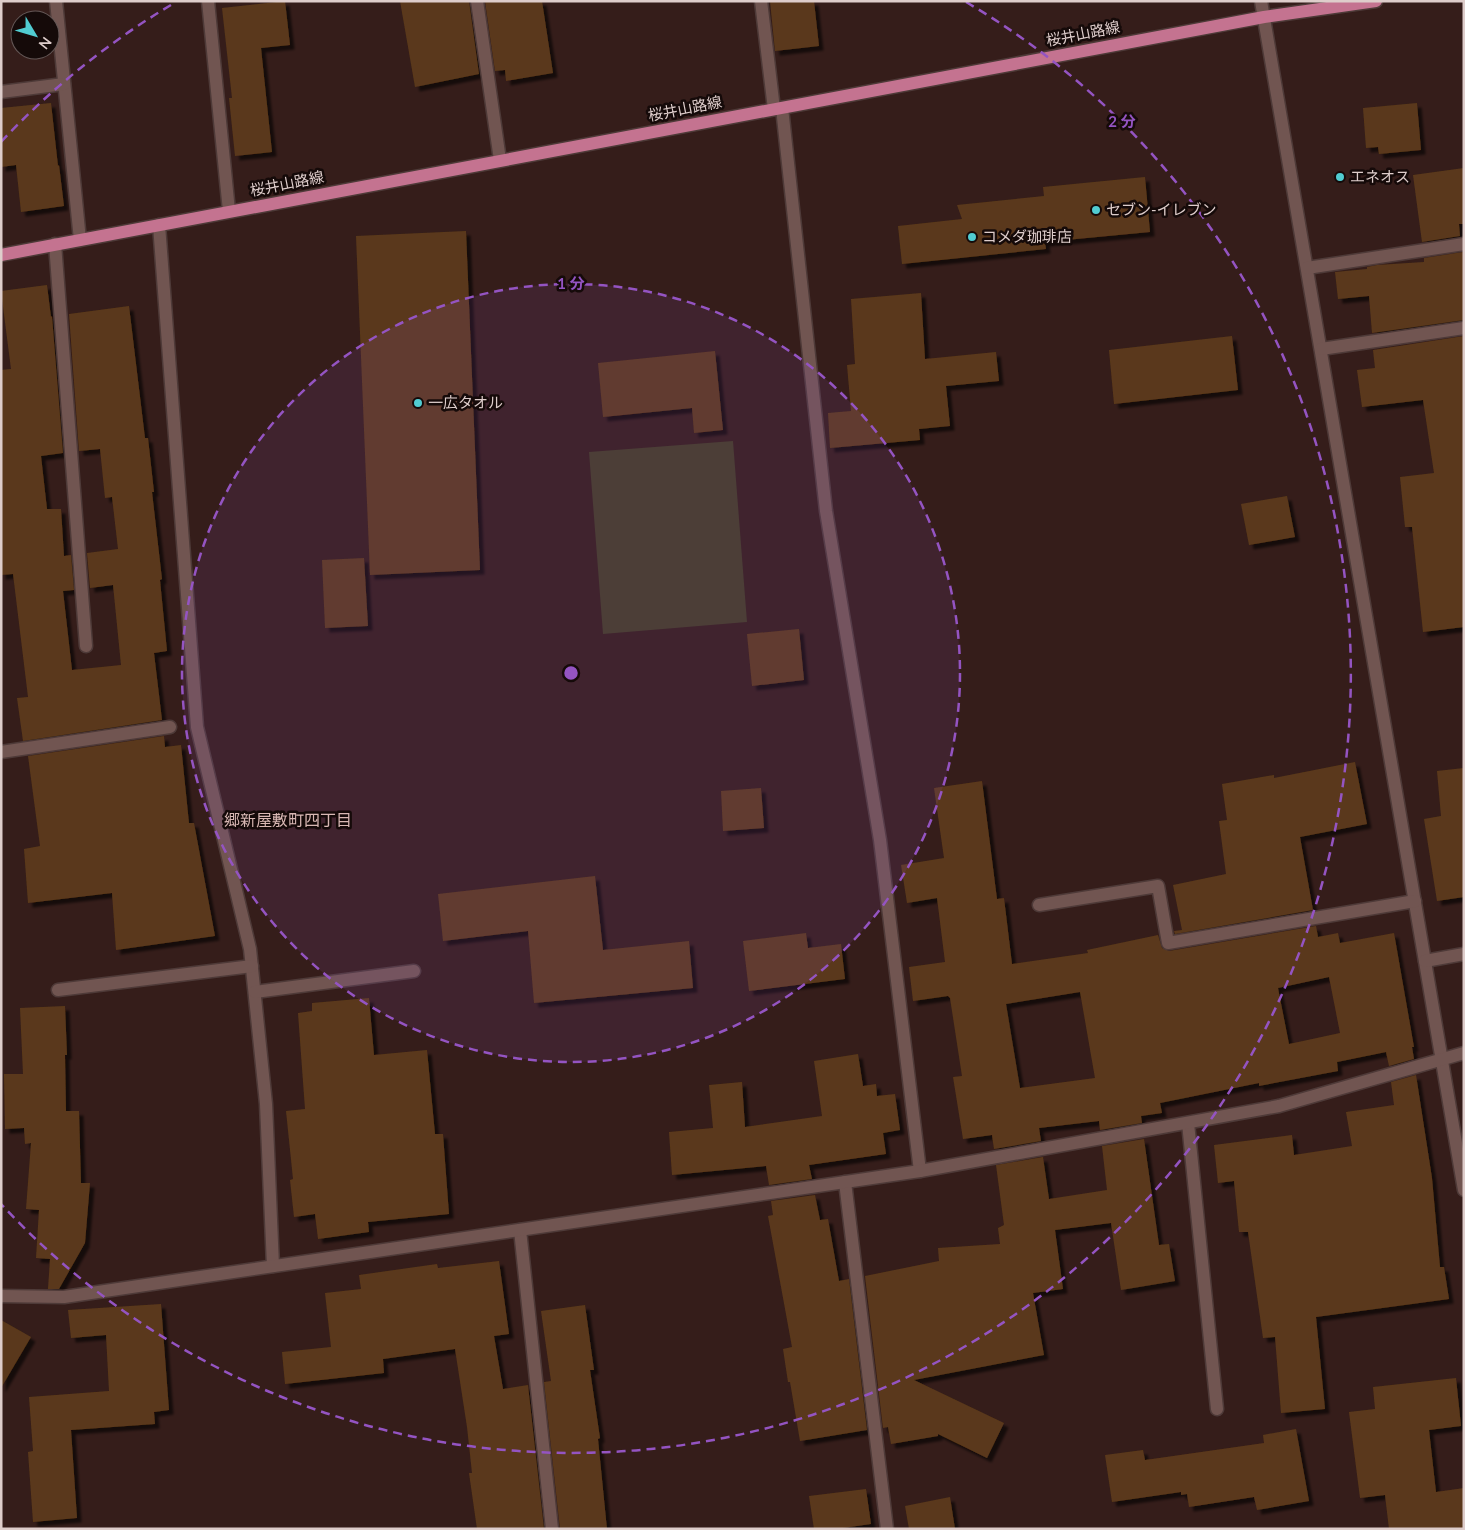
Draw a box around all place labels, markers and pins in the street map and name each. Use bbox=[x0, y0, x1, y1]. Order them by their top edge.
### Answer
place label: エネオス bbox=[1350, 167, 1410, 185]
marker: エネオス bbox=[1334, 171, 1346, 183]
place label: セブン-イレブン bbox=[1106, 200, 1217, 218]
marker: セブン-イレブン bbox=[1090, 204, 1102, 216]
place label: コメダ珈琲店 bbox=[982, 227, 1072, 245]
marker: コメダ珈琲店 bbox=[966, 231, 978, 243]
place label: 一広タオル bbox=[428, 393, 503, 411]
marker: 一広タオル bbox=[412, 397, 424, 409]
centre of rings bbox=[562, 664, 580, 682]

